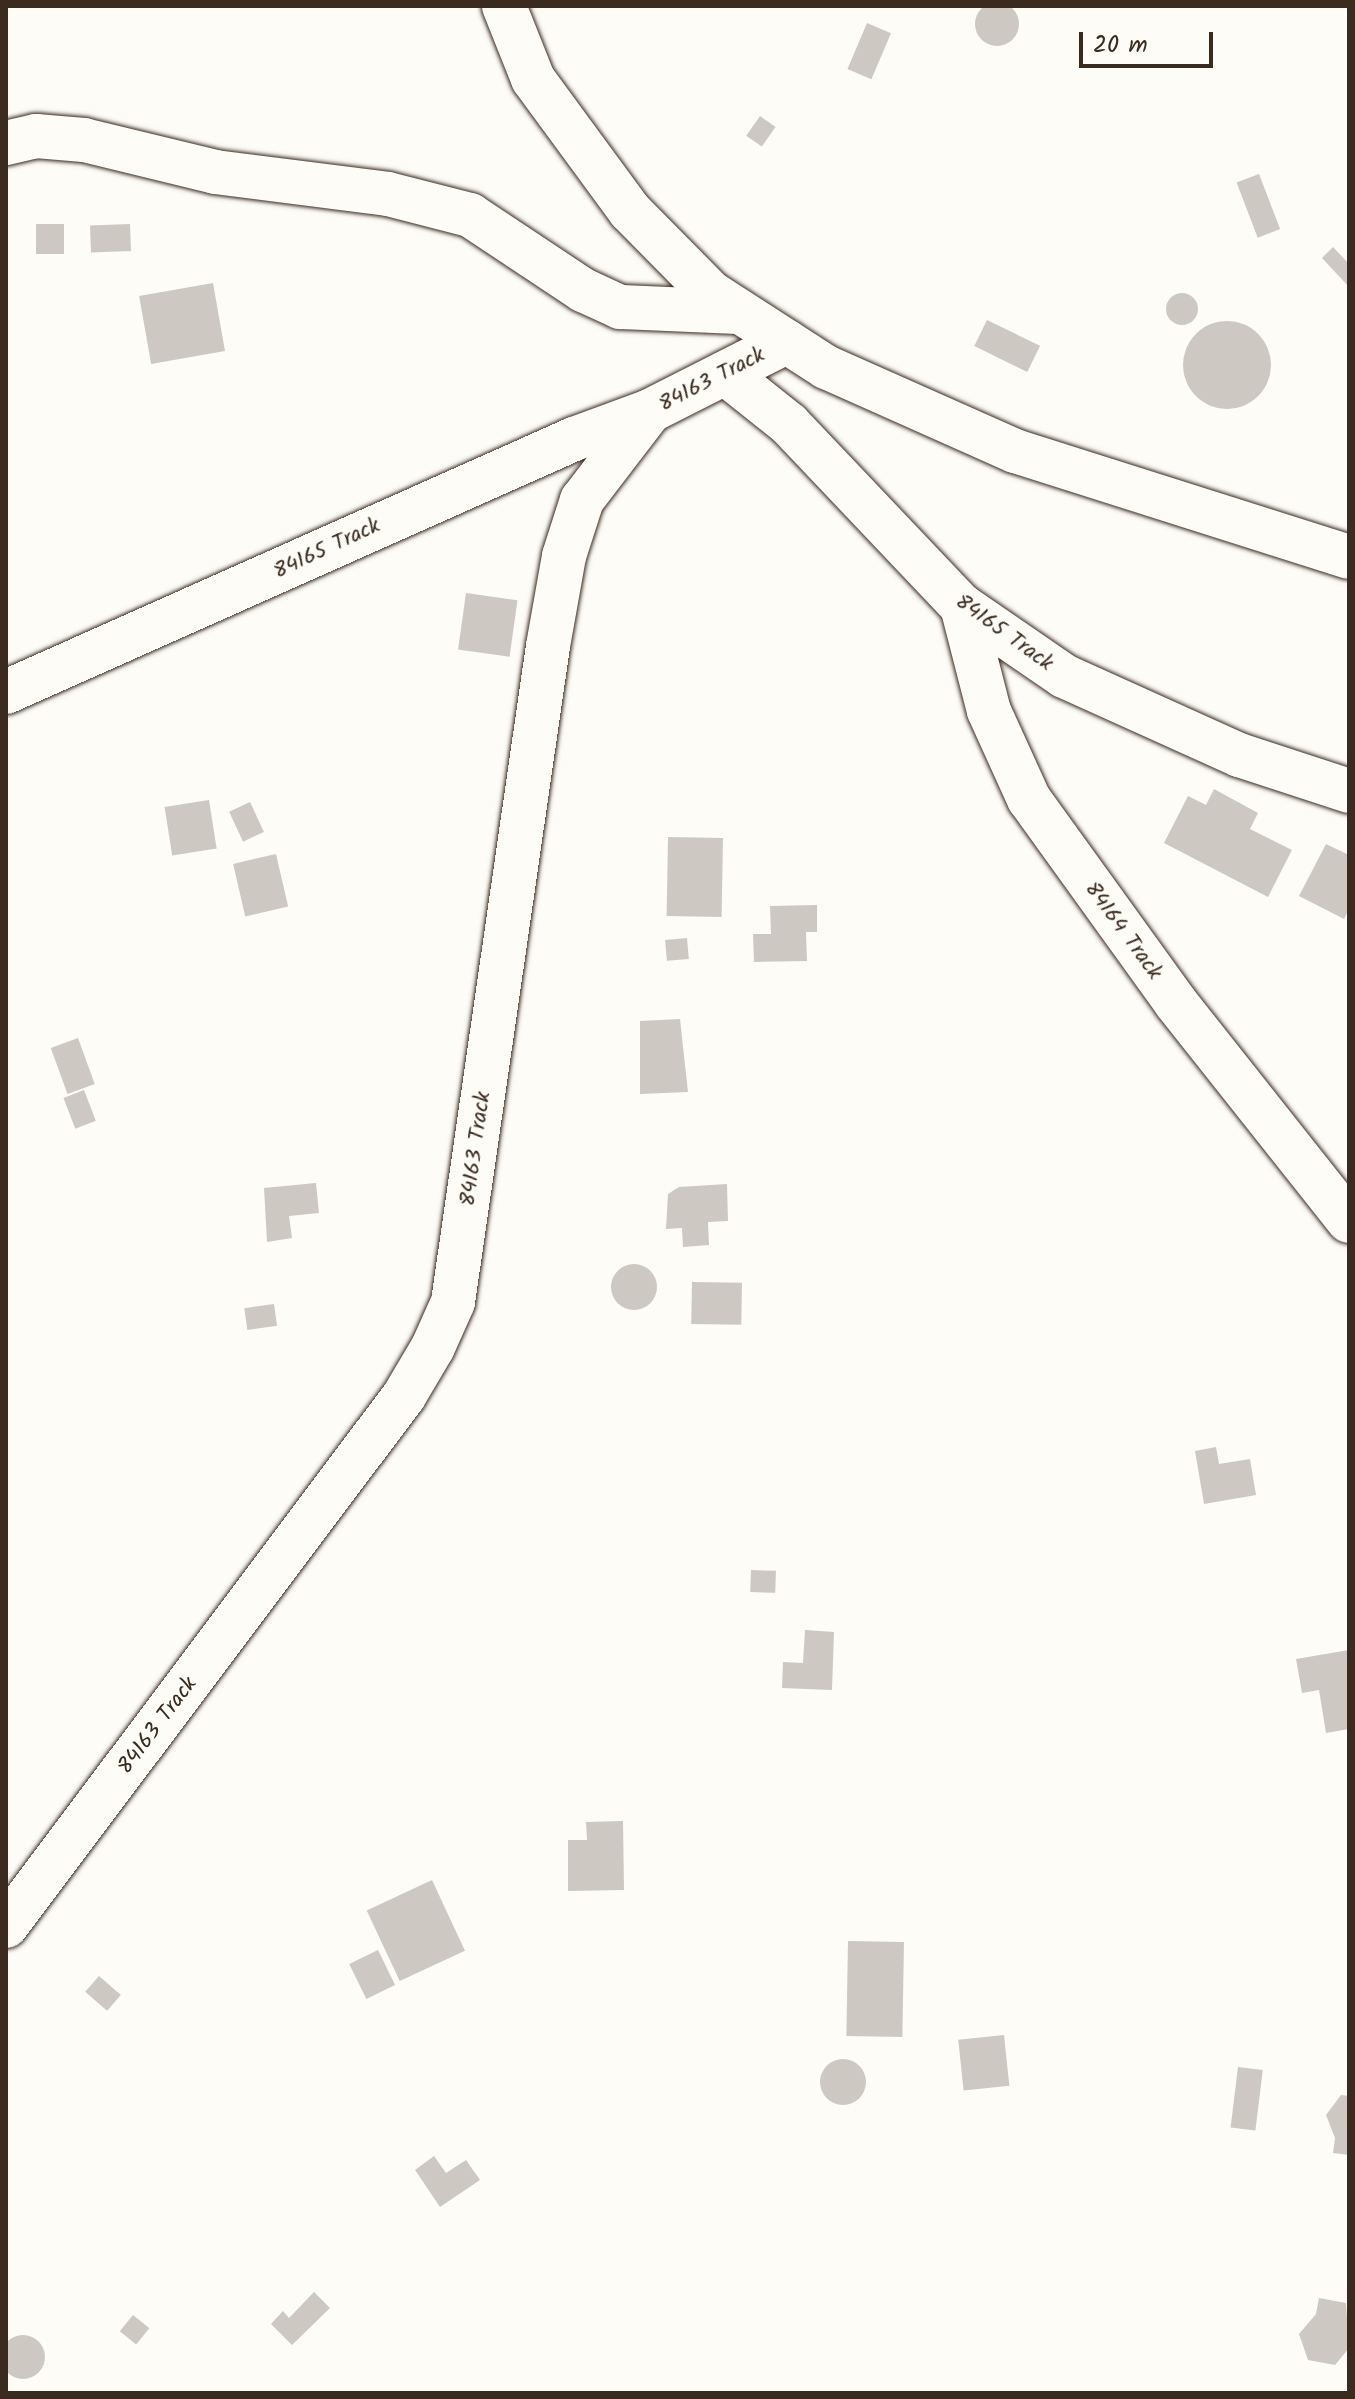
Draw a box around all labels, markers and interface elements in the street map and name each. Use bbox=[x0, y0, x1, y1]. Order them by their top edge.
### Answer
scale bar bbox=[1083, 16, 1217, 66]
text: 20 m bbox=[1093, 26, 1148, 65]
street label: 84163 Track bbox=[655, 342, 769, 418]
street label: 84165 Track bbox=[269, 513, 385, 585]
street label: 84165 Track bbox=[950, 589, 1058, 677]
street label: 84164 Track bbox=[1079, 877, 1167, 985]
street label: 84163 Track bbox=[455, 1090, 497, 1208]
street label: 84163 Track bbox=[113, 1672, 203, 1780]

